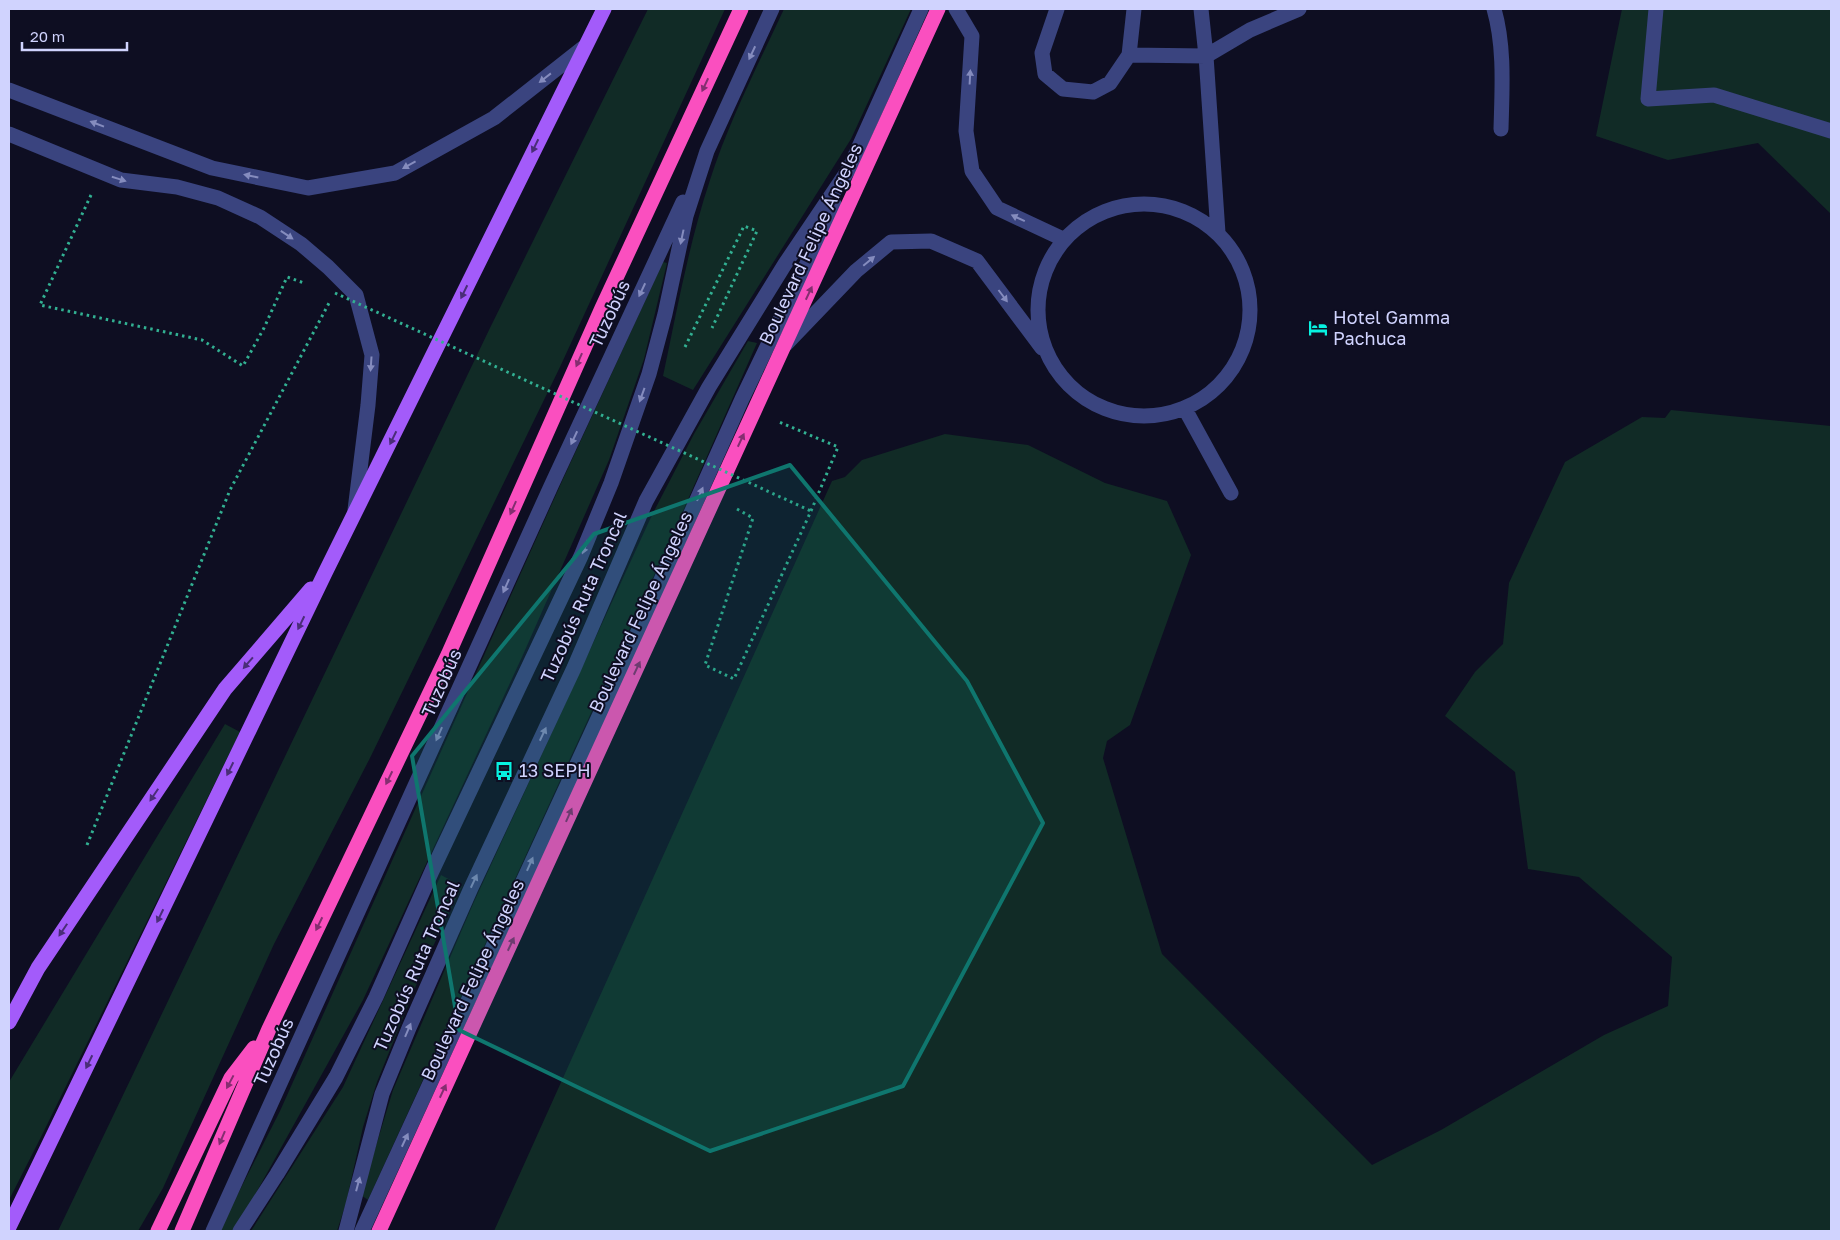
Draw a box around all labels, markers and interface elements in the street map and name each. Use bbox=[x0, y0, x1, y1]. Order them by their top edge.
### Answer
scale bar bbox=[22, 20, 128, 52]
text: 20 m bbox=[30, 27, 65, 45]
one-way arrow bbox=[748, 46, 756, 60]
one-way arrow bbox=[966, 69, 974, 85]
one-way arrow bbox=[538, 73, 552, 83]
one-way arrow bbox=[701, 78, 709, 92]
one-way arrow bbox=[89, 120, 104, 128]
one-way arrow bbox=[531, 139, 539, 153]
street label: Boulevard Felipe Ángeles bbox=[754, 140, 866, 348]
one-way arrow bbox=[402, 161, 415, 170]
one-way arrow bbox=[243, 172, 258, 180]
one-way arrow bbox=[111, 175, 126, 183]
one-way arrow bbox=[1011, 214, 1026, 222]
one-way arrow bbox=[677, 229, 685, 245]
one-way arrow bbox=[280, 230, 294, 240]
one-way arrow bbox=[862, 255, 875, 266]
street label: Tuzobús bbox=[584, 276, 634, 351]
one-way arrow bbox=[637, 283, 645, 297]
one-way arrow bbox=[460, 285, 468, 300]
one-way arrow bbox=[805, 286, 813, 300]
one-way arrow bbox=[998, 289, 1008, 303]
place label: Hotel Gamma Pachuca bbox=[1333, 306, 1450, 349]
hotel icon: Hotel Gamma Pachuca bbox=[1307, 317, 1329, 339]
one-way arrow bbox=[575, 353, 583, 367]
one-way arrow bbox=[367, 356, 375, 372]
one-way arrow bbox=[638, 387, 645, 402]
one-way arrow bbox=[389, 431, 397, 446]
one-way arrow bbox=[569, 431, 577, 445]
one-way arrow bbox=[737, 433, 745, 447]
one-way arrow bbox=[696, 487, 704, 501]
one-way arrow bbox=[509, 501, 517, 515]
street label: Tuzobús Ruta Troncal bbox=[535, 507, 631, 686]
street label: Boulevard Felipe Ángeles bbox=[584, 508, 696, 716]
one-way arrow bbox=[581, 539, 588, 554]
one-way arrow bbox=[502, 579, 510, 593]
one-way arrow bbox=[297, 616, 305, 630]
street label: Tuzobús bbox=[416, 645, 466, 720]
one-way arrow bbox=[242, 656, 253, 669]
one-way arrow bbox=[632, 660, 641, 675]
one-way arrow bbox=[435, 727, 443, 741]
one-way arrow bbox=[539, 727, 547, 741]
place label: 13 SEPH bbox=[519, 759, 591, 781]
bus stop icon: 13 SEPH bbox=[493, 760, 515, 782]
one-way arrow bbox=[226, 762, 235, 777]
one-way arrow bbox=[385, 771, 393, 785]
one-way arrow bbox=[149, 789, 159, 802]
one-way arrow bbox=[566, 808, 574, 822]
one-way arrow bbox=[527, 857, 535, 871]
one-way arrow bbox=[470, 874, 478, 888]
street label: Tuzobús Ruta Troncal bbox=[368, 876, 464, 1055]
street label: Boulevard Felipe Ángeles bbox=[416, 876, 528, 1084]
one-way arrow bbox=[155, 909, 163, 923]
one-way arrow bbox=[315, 917, 323, 931]
one-way arrow bbox=[58, 923, 68, 937]
one-way arrow bbox=[507, 937, 515, 951]
street label: Tuzobús bbox=[248, 1014, 298, 1089]
one-way arrow bbox=[405, 1023, 413, 1037]
one-way arrow bbox=[85, 1055, 93, 1069]
one-way arrow bbox=[226, 1075, 234, 1090]
one-way arrow bbox=[440, 1084, 448, 1098]
one-way arrow bbox=[218, 1131, 226, 1145]
one-way arrow bbox=[401, 1133, 409, 1147]
one-way arrow bbox=[354, 1177, 362, 1192]

